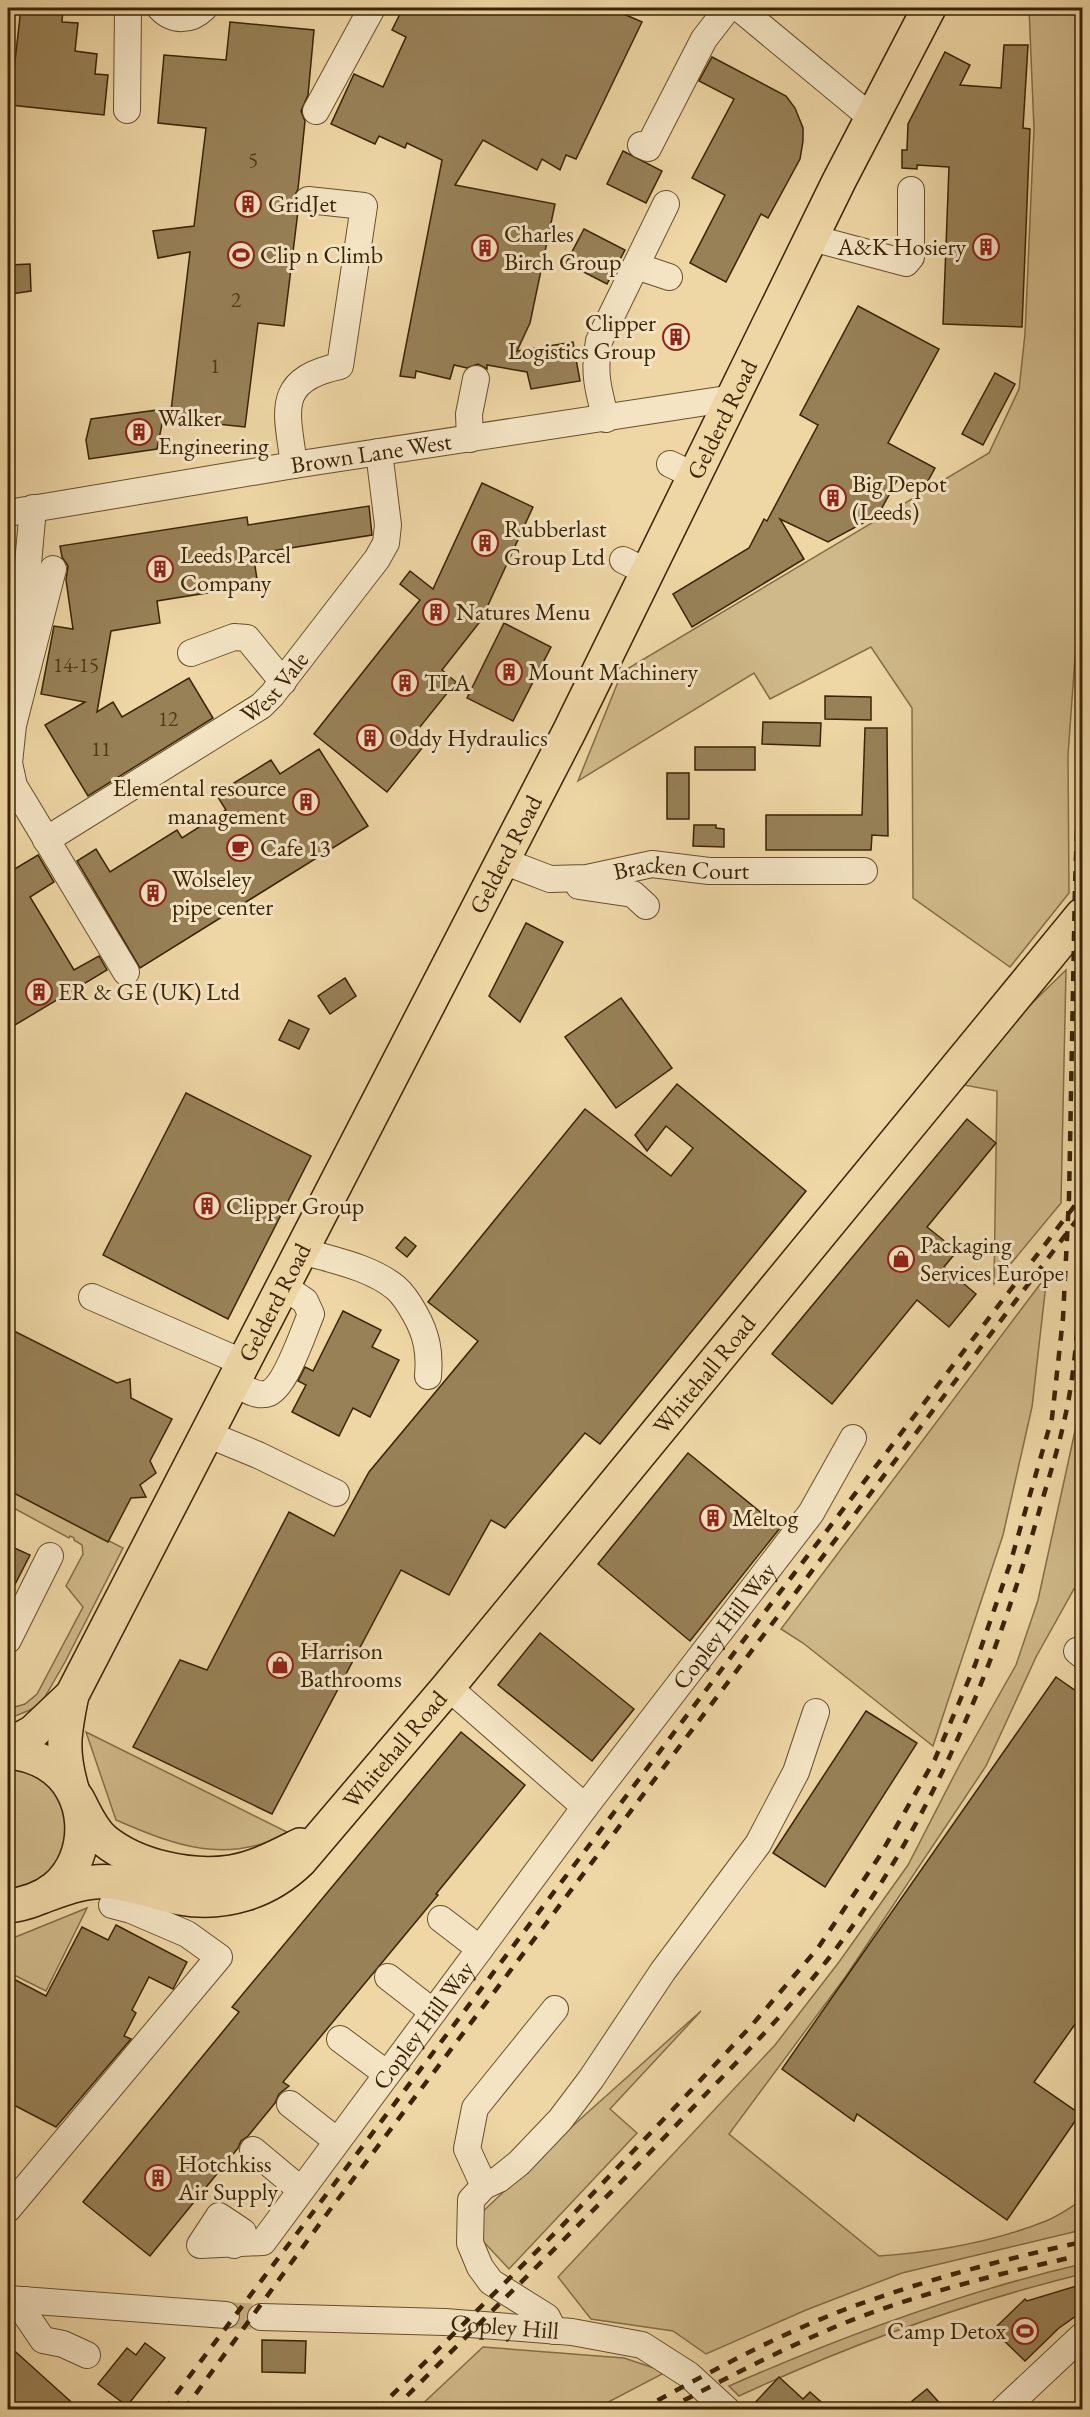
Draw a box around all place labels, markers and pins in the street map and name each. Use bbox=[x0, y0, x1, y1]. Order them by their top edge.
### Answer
place label: GridJet bbox=[268, 188, 337, 219]
building icon: GridJet bbox=[233, 189, 263, 219]
place label: Charles Birch Group bbox=[504, 218, 621, 277]
place label: A&K Hosiery bbox=[836, 231, 966, 262]
building icon: A&K Hosiery bbox=[971, 232, 1001, 262]
building icon: Charles Birch Group bbox=[470, 233, 500, 263]
place label: Clip n Climb bbox=[260, 239, 383, 270]
sports icon: Clip n Climb bbox=[226, 240, 256, 270]
place label: Clipper Logistics Group bbox=[508, 307, 656, 366]
building icon: Clipper Logistics Group bbox=[661, 322, 691, 352]
place label: Walker Engineering bbox=[158, 402, 269, 461]
building icon: Walker Engineering bbox=[124, 417, 154, 447]
place label: Big Depot (Leeds) bbox=[852, 468, 947, 527]
building icon: Big Depot (Leeds) bbox=[818, 483, 848, 513]
place label: Rubberlast Group Ltd bbox=[504, 513, 607, 572]
building icon: Rubberlast Group Ltd bbox=[470, 528, 500, 558]
place label: Leeds Parcel Company bbox=[180, 539, 291, 598]
building icon: Leeds Parcel Company bbox=[145, 554, 175, 584]
place label: Natures Menu bbox=[456, 596, 591, 627]
building icon: Natures Menu bbox=[421, 597, 451, 627]
place label: Mount Machinery bbox=[528, 656, 698, 687]
building icon: Mount Machinery bbox=[494, 657, 524, 687]
place label: TLA bbox=[424, 667, 471, 698]
building icon: TLA bbox=[390, 668, 420, 698]
place label: Oddy Hydraulics bbox=[389, 722, 548, 753]
building icon: Oddy Hydraulics bbox=[355, 723, 385, 753]
place label: Elemental resource management bbox=[113, 772, 286, 831]
building icon: Elemental resource management bbox=[291, 787, 321, 817]
place label: Cafe 13 bbox=[260, 832, 331, 863]
cafe icon: Cafe 13 bbox=[225, 833, 255, 863]
place label: Wolseley pipe center bbox=[172, 863, 273, 922]
building icon: Wolseley pipe center bbox=[138, 878, 168, 908]
place label: ER & GE (UK) Ltd bbox=[58, 976, 241, 1007]
building icon: ER & GE (UK) Ltd bbox=[24, 977, 54, 1007]
place label: Clipper Group bbox=[226, 1190, 364, 1221]
building icon: Clipper Group bbox=[192, 1191, 222, 1221]
place label: Packaging Services Europe bbox=[920, 1229, 1064, 1288]
shop icon: Packaging Services Europe bbox=[886, 1244, 916, 1274]
place label: Meltog bbox=[732, 1502, 799, 1533]
building icon: Meltog bbox=[698, 1503, 728, 1533]
place label: Harrison Bathrooms bbox=[300, 1635, 402, 1694]
shop icon: Harrison Bathrooms bbox=[265, 1650, 295, 1680]
place label: Hotchkiss Air Supply bbox=[177, 2148, 278, 2207]
building icon: Hotchkiss Air Supply bbox=[143, 2163, 173, 2193]
place label: Camp Detox bbox=[887, 2315, 1007, 2346]
sports icon: Camp Detox bbox=[1010, 2316, 1040, 2346]

